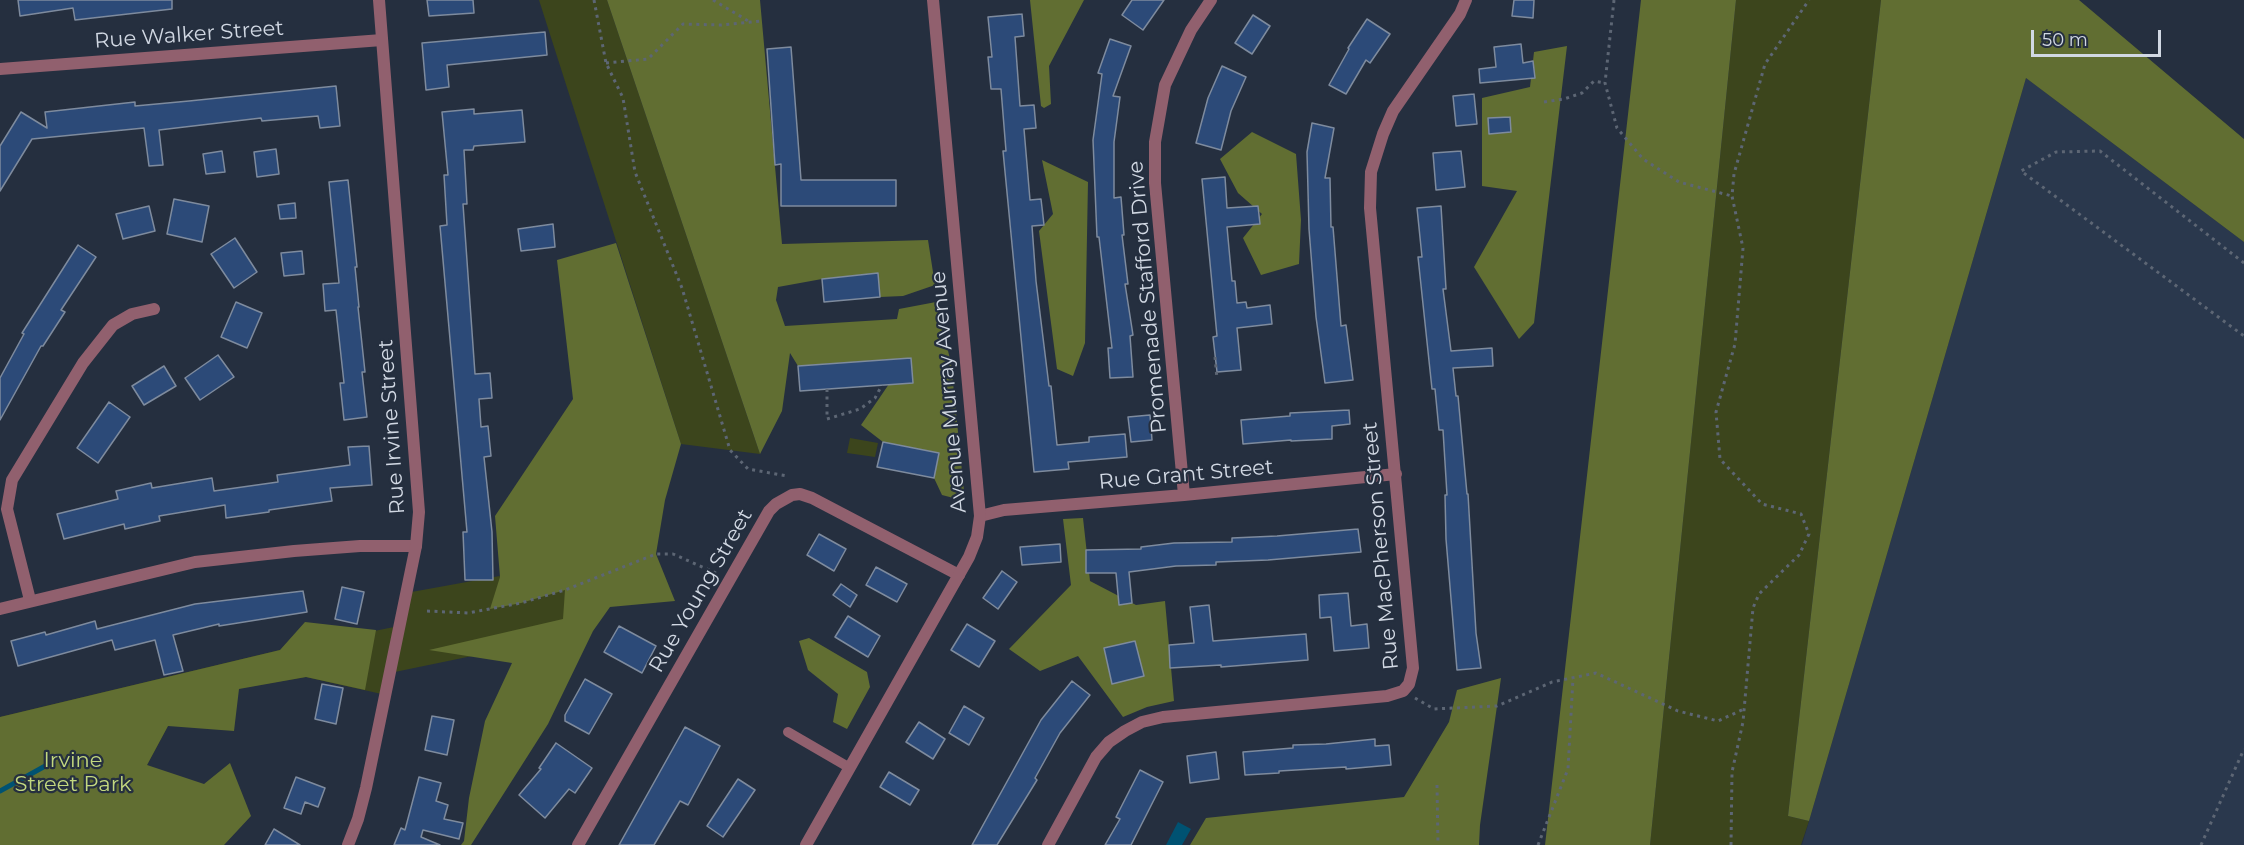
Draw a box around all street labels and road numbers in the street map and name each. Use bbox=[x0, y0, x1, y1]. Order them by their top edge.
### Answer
street label: Rue Walker Street bbox=[93, 16, 285, 54]
street label: Promenade Stafford Drive bbox=[1124, 160, 1172, 434]
street label: Avenue Murray Avenue bbox=[926, 270, 972, 514]
street label: Rue Irvine Street bbox=[373, 339, 411, 515]
street label: Rue MacPherson Street bbox=[1358, 421, 1404, 671]
street label: Rue Grant Street bbox=[1098, 455, 1274, 495]
street label: Rue Young Street bbox=[644, 505, 758, 677]

